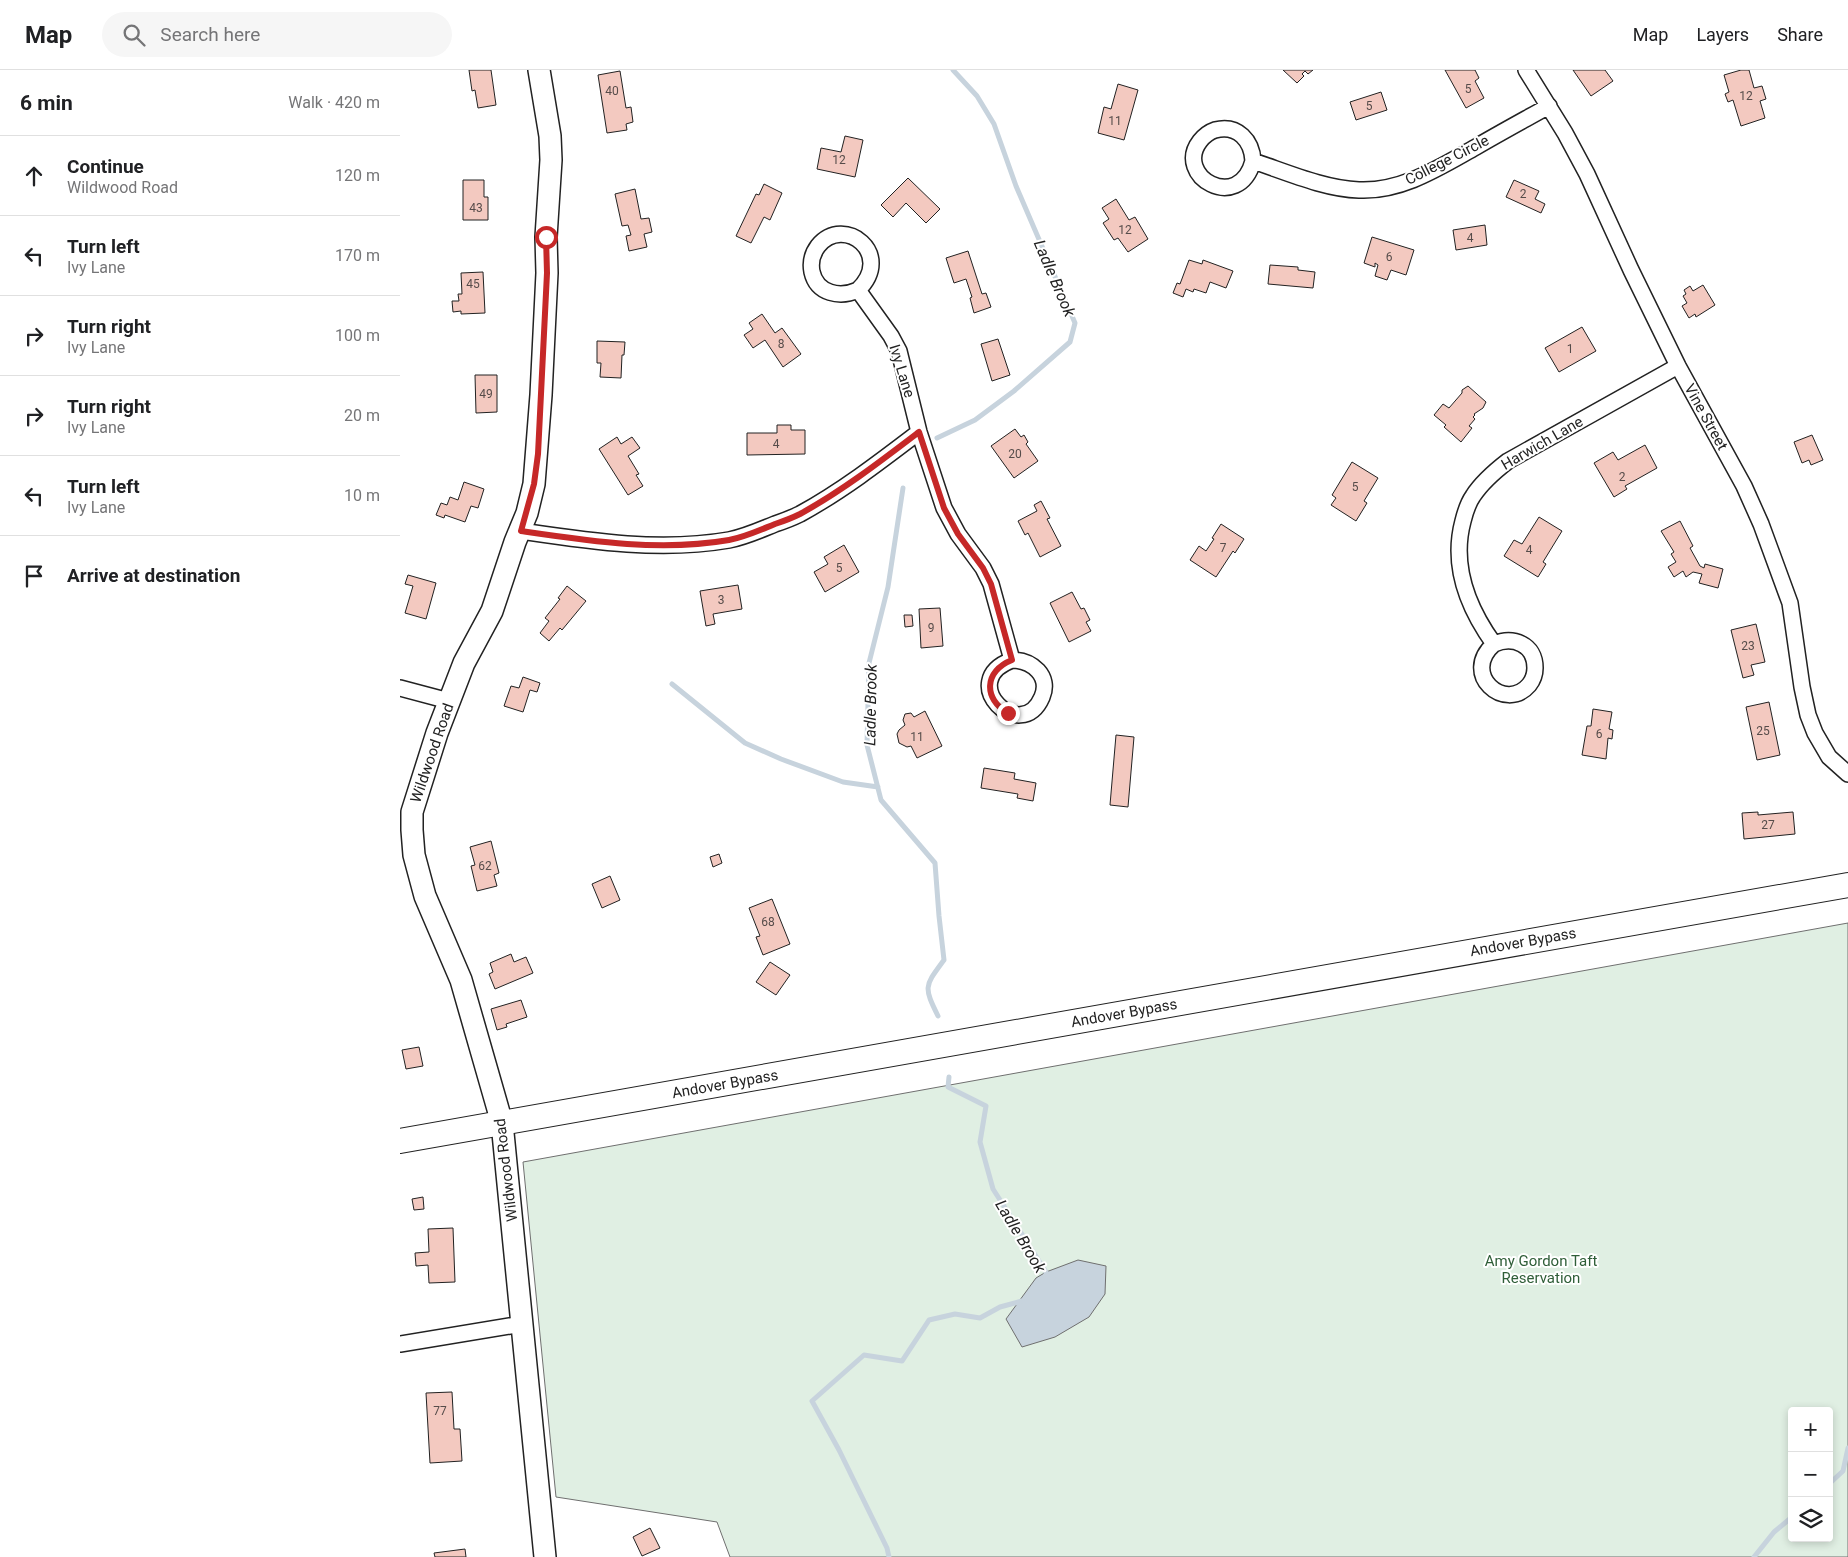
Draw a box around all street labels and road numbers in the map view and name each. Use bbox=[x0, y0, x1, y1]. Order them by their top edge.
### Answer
street label: College Circle bbox=[1402, 131, 1492, 189]
street label: Ivy Lane bbox=[885, 342, 919, 400]
street label: Vine Street bbox=[1680, 381, 1732, 453]
street label: Harwich Lane bbox=[1498, 412, 1586, 474]
street label: Wildwood Road bbox=[407, 701, 457, 805]
street label: Andover Bypass bbox=[1469, 924, 1577, 960]
street label: Andover Bypass bbox=[1070, 995, 1178, 1031]
street label: Andover Bypass bbox=[671, 1066, 779, 1102]
street label: Wildwood Road bbox=[491, 1117, 521, 1223]

